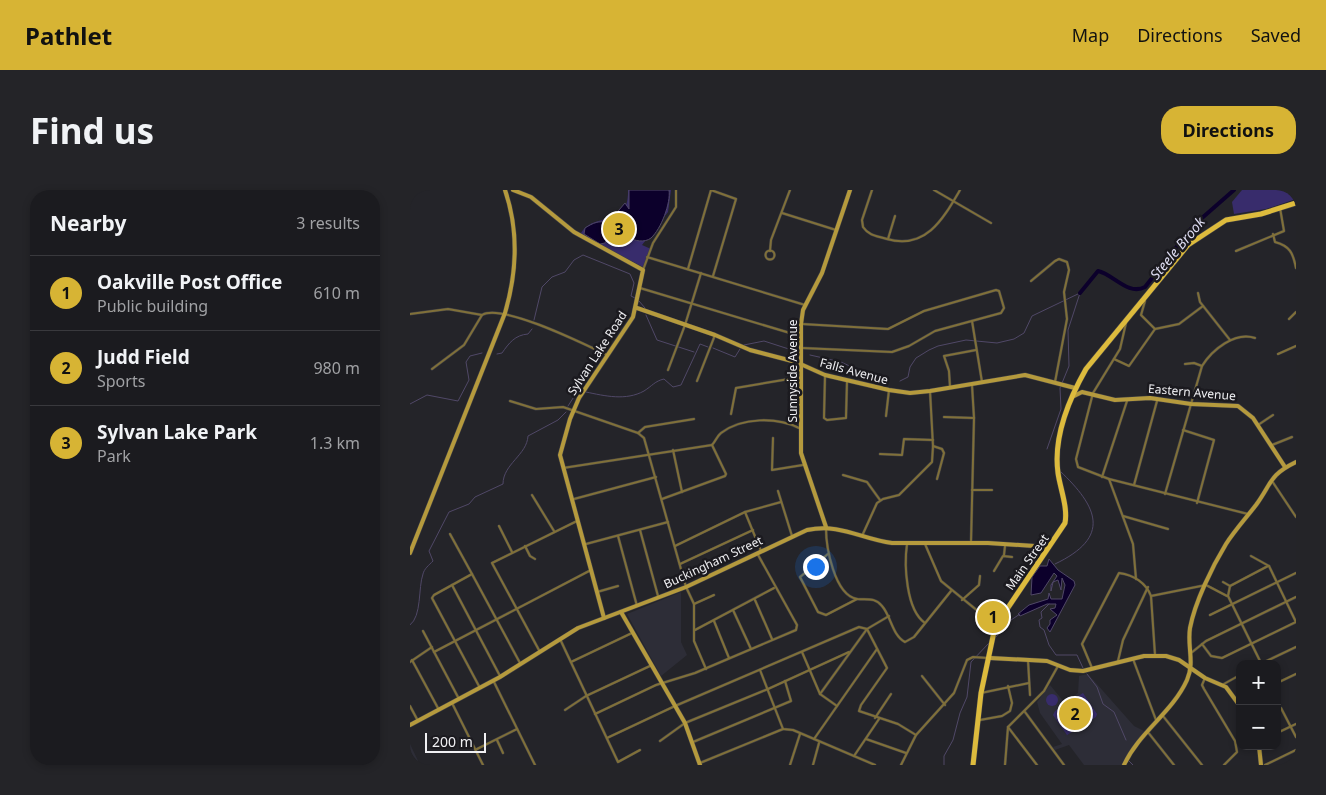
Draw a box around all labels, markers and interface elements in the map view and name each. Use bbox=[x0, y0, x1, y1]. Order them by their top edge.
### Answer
text: Pathlet bbox=[25, 19, 112, 52]
text: Map bbox=[1072, 23, 1109, 47]
text: Directions bbox=[1137, 23, 1223, 47]
text: Saved bbox=[1251, 23, 1301, 47]
button: Directions bbox=[1161, 106, 1296, 154]
text: Find us bbox=[30, 107, 154, 154]
text: Nearby bbox=[50, 209, 126, 237]
pin: 3 bbox=[603, 210, 635, 248]
text: 3 results bbox=[296, 212, 360, 234]
water label: Steele Brook bbox=[1145, 212, 1209, 283]
text: Oakville Post Office bbox=[97, 269, 282, 295]
text: 1 bbox=[61, 282, 71, 304]
text: 610 m bbox=[313, 282, 360, 304]
text: Public building bbox=[97, 295, 208, 317]
street label: Sylvan Lake Road bbox=[563, 308, 631, 398]
street label: Sunnyside Avenue bbox=[784, 319, 801, 423]
text: Judd Field bbox=[97, 344, 190, 370]
street label: Falls Avenue bbox=[818, 354, 890, 388]
text: 2 bbox=[61, 357, 71, 379]
text: 980 m bbox=[313, 357, 360, 379]
text: Sports bbox=[97, 370, 145, 392]
street label: Eastern Avenue bbox=[1147, 380, 1237, 404]
text: Sylvan Lake Park bbox=[97, 419, 257, 445]
text: 3 bbox=[61, 432, 71, 454]
text: 1.3 km bbox=[310, 432, 360, 454]
text: Park bbox=[97, 445, 131, 467]
street label: Main Street bbox=[1001, 530, 1053, 593]
street label: Buckingham Street bbox=[661, 531, 766, 592]
your location bbox=[803, 554, 829, 580]
pin: 1 bbox=[977, 598, 1009, 636]
map controls bbox=[1236, 660, 1281, 750]
button: + bbox=[1236, 660, 1281, 705]
pin: 2 bbox=[1059, 695, 1091, 733]
button: − bbox=[1236, 705, 1281, 750]
scale bar bbox=[425, 730, 486, 753]
text: 200 m bbox=[432, 732, 473, 751]

